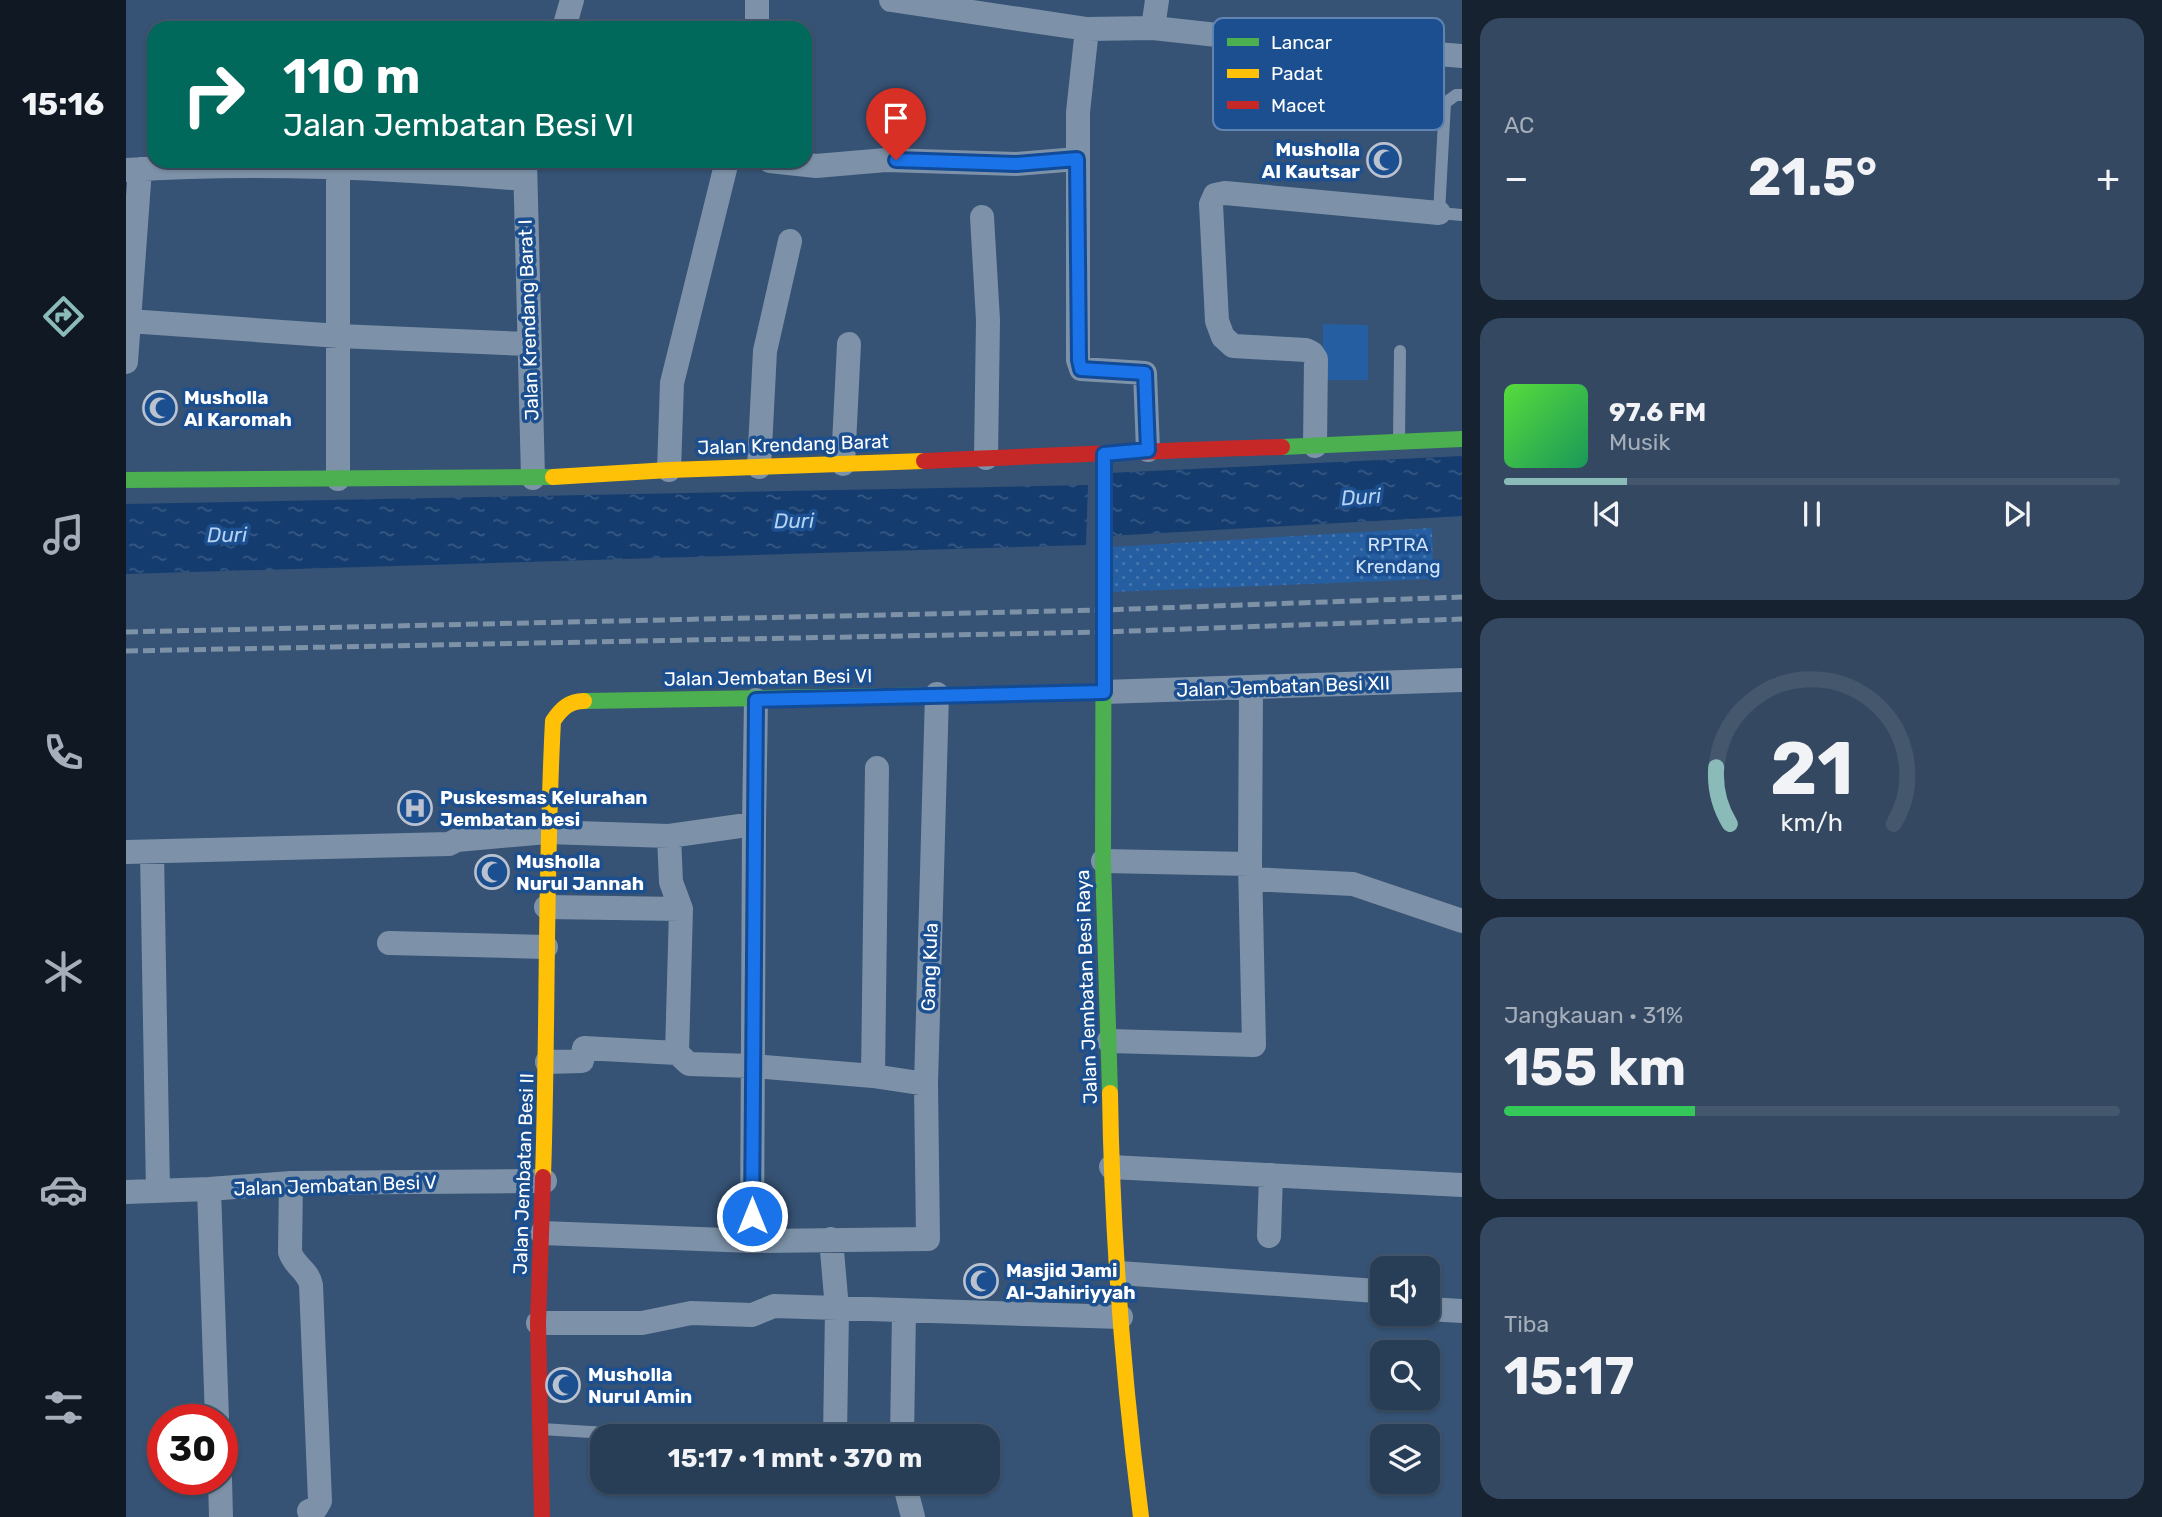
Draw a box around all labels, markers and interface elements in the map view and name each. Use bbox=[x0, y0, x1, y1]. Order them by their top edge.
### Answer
legend bbox=[1213, 18, 1444, 130]
text: Lancar bbox=[1271, 31, 1333, 54]
text: 110 m bbox=[283, 47, 420, 105]
icon: right bbox=[168, 49, 259, 140]
text: Padat bbox=[1271, 62, 1323, 85]
text: 15:16 bbox=[22, 85, 104, 123]
pin bbox=[866, 88, 926, 160]
text: Macet bbox=[1271, 94, 1326, 117]
icon: arrive bbox=[877, 99, 915, 137]
text: Jalan Jembatan Besi VI bbox=[283, 106, 634, 144]
text: AC bbox=[1504, 111, 1534, 139]
place label: Musholla Al Kautsar bbox=[1262, 138, 1360, 183]
mosque icon: Musholla Al Kautsar bbox=[1365, 141, 1403, 179]
text: 21.5° bbox=[1748, 146, 1877, 208]
text: − bbox=[1504, 155, 1529, 201]
text: + bbox=[2096, 155, 2120, 201]
street label: Jalan Krendang Barat I bbox=[513, 219, 544, 421]
icon: directions bbox=[39, 292, 88, 341]
place label: Musholla Al Karomah bbox=[184, 386, 292, 431]
mosque icon: Musholla Al Karomah bbox=[141, 389, 179, 427]
text: 97.6 FM bbox=[1609, 397, 1706, 428]
text: Musik bbox=[1609, 428, 1670, 456]
street label: Jalan Krendang Barat bbox=[697, 430, 890, 459]
water label: Duri bbox=[1340, 483, 1383, 510]
icon: previous bbox=[1588, 495, 1626, 533]
icon: pause bbox=[1793, 495, 1831, 533]
icon: next bbox=[1998, 495, 2036, 533]
water label: Duri bbox=[774, 508, 815, 533]
icon: music bbox=[39, 510, 88, 559]
water label: Duri bbox=[207, 522, 248, 547]
park label: RPTRA Krendang bbox=[1355, 533, 1441, 578]
street label: Jalan Jembatan Besi VI bbox=[664, 664, 872, 691]
street label: Jalan Jembatan Besi XII bbox=[1176, 671, 1390, 702]
text: 21 bbox=[1770, 727, 1854, 813]
icon: phone bbox=[39, 728, 88, 777]
place label: Puskesmas Kelurahan Jembatan besi bbox=[440, 786, 648, 831]
hospital icon: Puskesmas Kelurahan Jembatan besi bbox=[396, 789, 434, 827]
text: km/h bbox=[1781, 808, 1843, 837]
place label: Musholla Nurul Jannah bbox=[516, 850, 644, 895]
mosque icon: Musholla Nurul Jannah bbox=[473, 853, 511, 891]
street label: Jalan Jembatan Besi Raya bbox=[1071, 869, 1102, 1105]
street label: Gang Kula bbox=[916, 922, 943, 1012]
icon: climate bbox=[39, 947, 88, 996]
text: Jangkauan · 31% bbox=[1504, 1001, 1683, 1029]
text: 155 km bbox=[1504, 1036, 1686, 1098]
street label: Jalan Jembatan Besi II bbox=[508, 1073, 539, 1275]
icon: car bbox=[39, 1165, 88, 1214]
street label: Jalan Jembatan Besi V bbox=[233, 1170, 437, 1201]
position arrow bbox=[715, 1179, 789, 1253]
map controls bbox=[1370, 1256, 1440, 1494]
button: sound bbox=[1370, 1256, 1440, 1326]
place label: Masjid Jami Al-Jahiriyyah bbox=[1006, 1259, 1136, 1304]
mosque icon: Masjid Jami Al-Jahiriyyah bbox=[962, 1262, 1000, 1300]
text: Tiba bbox=[1504, 1310, 1549, 1338]
button: search bbox=[1370, 1340, 1440, 1410]
text: 15:17 bbox=[1504, 1345, 1634, 1407]
place label: Musholla Nurul Amin bbox=[588, 1363, 692, 1408]
mosque icon: Musholla Nurul Amin bbox=[544, 1366, 582, 1404]
icon: filters bbox=[39, 1383, 88, 1432]
speed limit sign: 30 bbox=[147, 1404, 238, 1495]
button: layers bbox=[1370, 1424, 1440, 1494]
text: 15:17 · 1 mnt · 370 m bbox=[668, 1443, 922, 1474]

